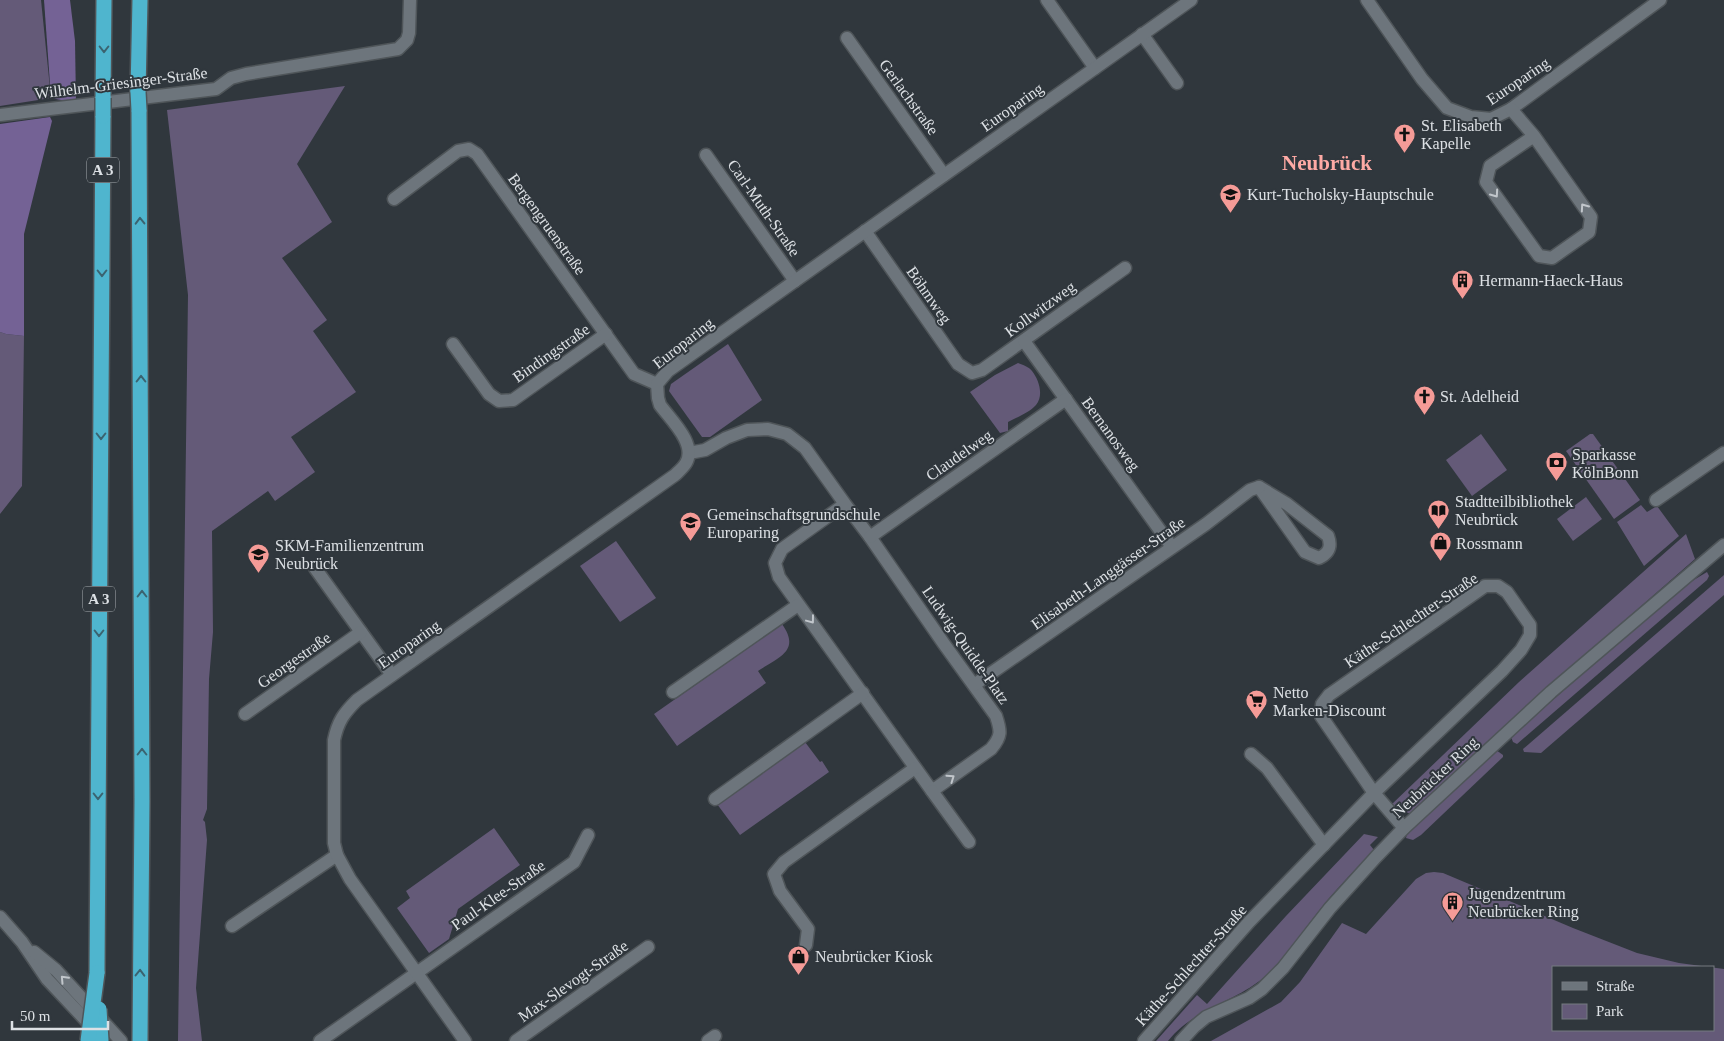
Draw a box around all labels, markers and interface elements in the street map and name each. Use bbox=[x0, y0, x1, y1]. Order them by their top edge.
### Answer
one-way arrow bbox=[98, 45, 109, 53]
street label: Europaring bbox=[1483, 54, 1553, 109]
street label: Gerlachstraße bbox=[876, 56, 942, 138]
street label: Wilhelm-Griesinger-Straße bbox=[34, 64, 209, 103]
street label: Europaring bbox=[978, 79, 1047, 135]
place label: St. Elisabeth Kapelle bbox=[1421, 117, 1502, 153]
church icon: St. Elisabeth Kapelle bbox=[1393, 122, 1417, 153]
district label: Neubrück bbox=[1282, 151, 1372, 175]
street label: Carl-Muth-Straße bbox=[724, 157, 804, 259]
road number: A 3 bbox=[87, 158, 119, 182]
street label: Bergengruenstraße bbox=[504, 170, 589, 278]
school or university icon: Kurt-Tucholsky-Hauptschule bbox=[1219, 182, 1243, 213]
place label: Kurt-Tucholsky-Hauptschule bbox=[1247, 186, 1434, 204]
one-way arrow bbox=[1489, 188, 1498, 198]
one-way arrow bbox=[1581, 203, 1590, 213]
one-way arrow bbox=[135, 217, 145, 224]
street label: Böhmweg bbox=[902, 263, 955, 327]
building icon: Hermann-Haeck-Haus bbox=[1451, 268, 1475, 299]
one-way arrow bbox=[97, 270, 107, 277]
place label: Hermann-Haeck-Haus bbox=[1479, 272, 1623, 289]
street label: Kollwitzweg bbox=[1002, 278, 1079, 341]
street label: Europaring bbox=[649, 314, 717, 373]
street label: Bindingstraße bbox=[509, 320, 593, 387]
one-way arrow bbox=[136, 375, 146, 383]
church icon: St. Adelheid bbox=[1412, 384, 1436, 415]
place label: St. Adelheid bbox=[1440, 388, 1519, 405]
street label: Bernanosweg bbox=[1078, 394, 1143, 475]
street label: Claudelweg bbox=[923, 426, 996, 485]
one-way arrow bbox=[96, 432, 106, 440]
place label: Sparkasse KölnBonn bbox=[1572, 446, 1639, 481]
bank icon: Sparkasse KölnBonn bbox=[1544, 451, 1568, 482]
place label: Stadtteilbibliothek Neubrück bbox=[1455, 493, 1573, 528]
library icon: Stadtteilbibliothek Neubrück bbox=[1427, 498, 1451, 529]
place label: Gemeinschaftsgrundschule Europaring bbox=[707, 506, 880, 542]
school or university icon: Gemeinschaftsgrundschule Europaring bbox=[679, 511, 703, 542]
street label: Elisabeth-Langgässer-Straße bbox=[1028, 513, 1189, 633]
shop icon: Rossmann bbox=[1428, 531, 1452, 562]
place label: Rossmann bbox=[1456, 535, 1523, 552]
place label: SKM-Familienzentrum Neubrück bbox=[275, 537, 425, 572]
school or university icon: SKM-Familienzentrum Neubrück bbox=[247, 542, 271, 573]
street label: Käthe-Schlechter-Straße bbox=[1341, 569, 1481, 671]
street label: Ludwig-Quidde-Platz bbox=[918, 583, 1013, 708]
road number: A 3 bbox=[83, 586, 115, 612]
one-way arrow bbox=[137, 590, 147, 598]
one-way arrow bbox=[805, 614, 813, 623]
street label: Europaring bbox=[375, 616, 444, 672]
street label: Georgestraße bbox=[254, 629, 334, 692]
one-way arrow bbox=[94, 630, 104, 637]
place label: Netto Marken-Discount bbox=[1273, 684, 1386, 719]
supermarket icon: Netto Marken-Discount bbox=[1245, 689, 1269, 720]
street label: Neubrücker Ring bbox=[1389, 733, 1482, 822]
one-way arrow bbox=[137, 748, 147, 756]
one-way arrow bbox=[945, 775, 955, 784]
one-way arrow bbox=[93, 792, 103, 800]
street label: Paul-Klee-Straße bbox=[448, 856, 548, 934]
place label: Jugendzentrum Neubrücker Ring bbox=[1468, 885, 1579, 921]
building icon: Jugendzentrum Neubrücker Ring bbox=[1440, 890, 1464, 921]
street label: Käthe-Schlechter-Straße bbox=[1132, 901, 1250, 1029]
street label: Max-Slevogt-Straße bbox=[515, 937, 632, 1026]
shop icon: Neubrücker Kiosk bbox=[787, 944, 811, 975]
place label: Neubrücker Kiosk bbox=[815, 948, 933, 965]
legend bbox=[1552, 966, 1714, 1031]
one-way arrow bbox=[135, 969, 145, 976]
one-way arrow bbox=[61, 976, 70, 985]
text: Straße bbox=[1596, 978, 1635, 994]
scale bar bbox=[12, 998, 109, 1030]
text: Park bbox=[1596, 1003, 1624, 1019]
text: 50 m bbox=[20, 1008, 51, 1024]

